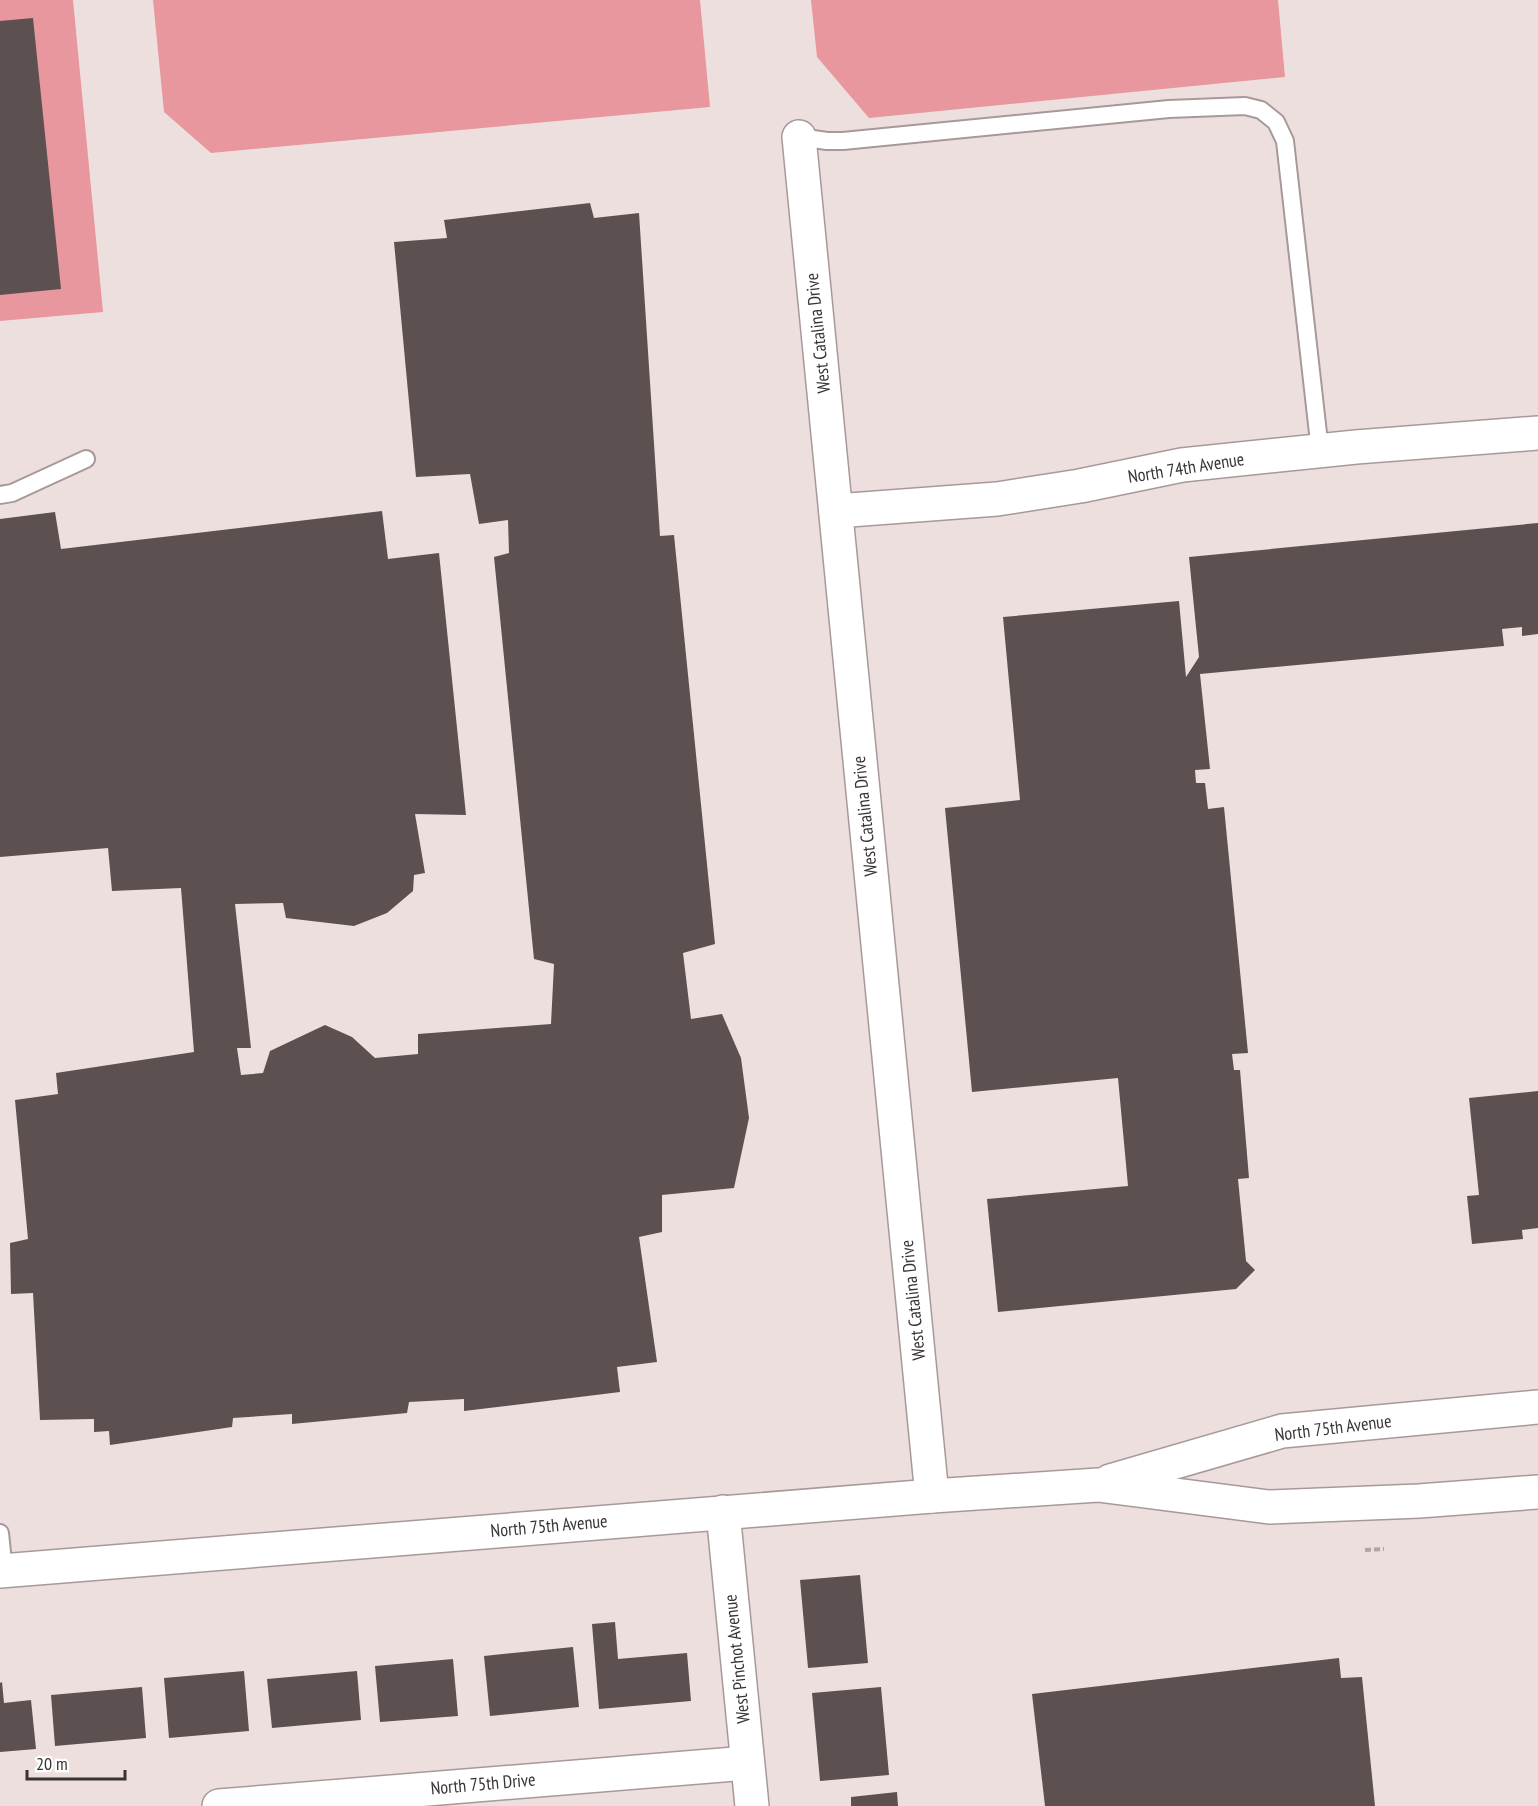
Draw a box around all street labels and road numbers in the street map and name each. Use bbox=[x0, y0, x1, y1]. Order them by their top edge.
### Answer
street label: West Catalina Drive bbox=[800, 272, 835, 394]
street label: North 74th Avenue bbox=[1126, 447, 1246, 488]
street label: West Catalina Drive bbox=[847, 755, 882, 877]
street label: West Catalina Drive bbox=[895, 1239, 930, 1361]
street label: North 75th Avenue bbox=[1273, 1409, 1393, 1446]
street label: North 75th Avenue bbox=[489, 1509, 608, 1542]
street label: West Pinchot Avenue bbox=[718, 1593, 755, 1725]
street label: North 75th Drive bbox=[430, 1767, 536, 1800]

